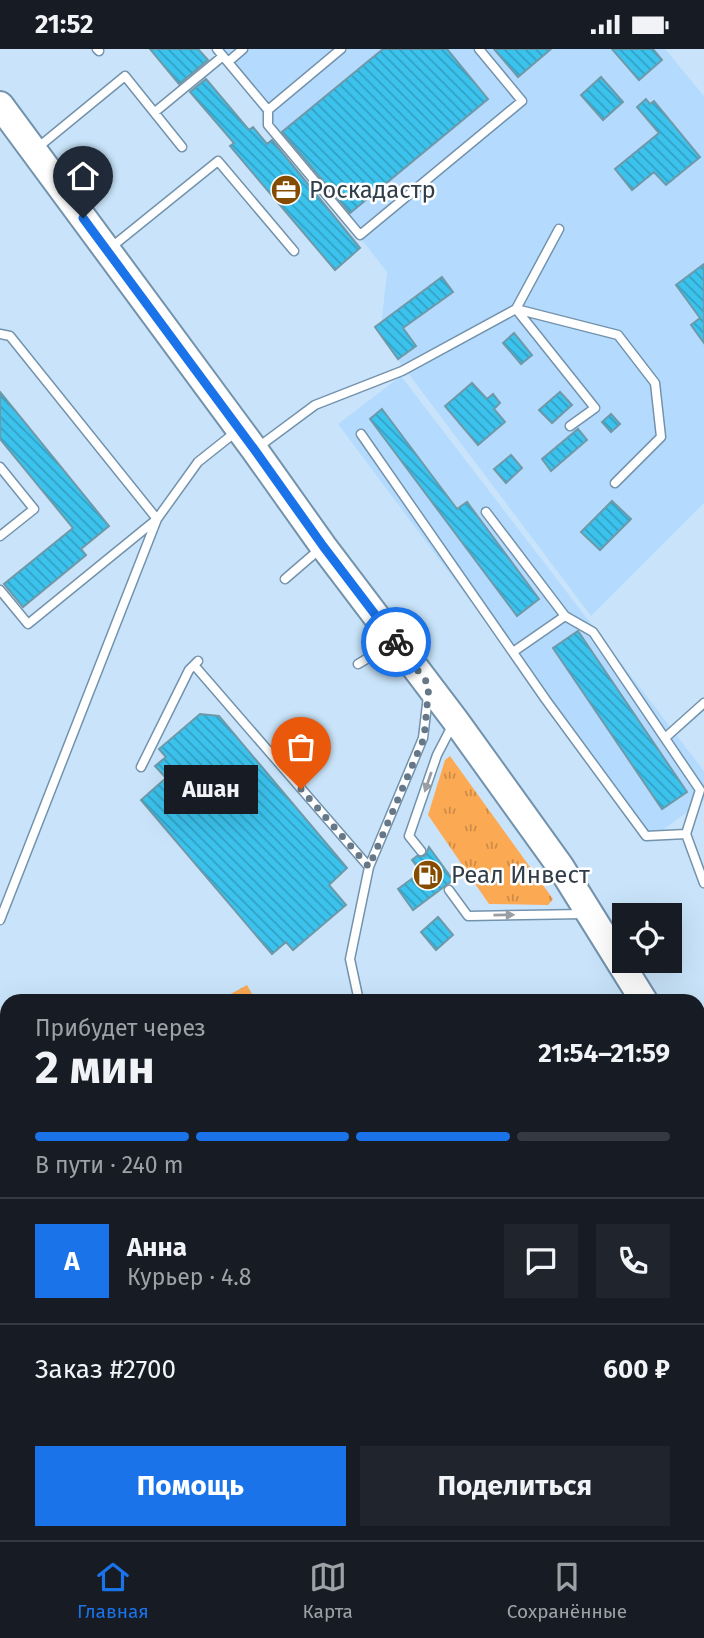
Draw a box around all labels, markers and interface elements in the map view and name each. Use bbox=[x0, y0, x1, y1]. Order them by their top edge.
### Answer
text: 21:52 bbox=[35, 9, 93, 40]
pin bbox=[53, 146, 113, 218]
icon: home bbox=[64, 157, 102, 195]
office icon: Роскадастр bbox=[269, 173, 303, 207]
place label: Роскадастр bbox=[309, 176, 436, 204]
courier bbox=[361, 607, 431, 677]
icon: bike bbox=[377, 623, 415, 661]
pin bbox=[271, 717, 331, 789]
icon: bag bbox=[282, 728, 320, 766]
callout: Ашан bbox=[164, 765, 259, 813]
one-way arrow bbox=[422, 772, 433, 793]
text: Ашан bbox=[182, 775, 240, 803]
fuel station icon: Реал Инвест bbox=[411, 858, 445, 892]
place label: Реал Инвест bbox=[451, 861, 590, 889]
map controls bbox=[612, 903, 682, 973]
button: locate bbox=[612, 903, 682, 973]
one-way arrow bbox=[494, 909, 516, 921]
text: Прибудет через bbox=[35, 1014, 206, 1042]
text: 21:54–21:59 bbox=[538, 1038, 670, 1069]
text: 2 мин bbox=[35, 1040, 155, 1095]
text: В пути · 240 m bbox=[35, 1151, 184, 1179]
button: chat bbox=[504, 1224, 578, 1298]
button: phone bbox=[596, 1224, 670, 1298]
text: Анна bbox=[127, 1232, 187, 1263]
text: А bbox=[64, 1246, 80, 1277]
text: Курьер · 4.8 bbox=[127, 1263, 252, 1291]
text: Заказ #2700 bbox=[35, 1354, 176, 1385]
text: 600 ₽ bbox=[603, 1354, 670, 1385]
button: Помощь bbox=[35, 1446, 346, 1526]
button: Поделиться bbox=[360, 1446, 670, 1526]
tab: Главная bbox=[77, 1558, 149, 1623]
tab: Карта bbox=[303, 1558, 353, 1623]
tab: Сохранённые bbox=[507, 1558, 627, 1623]

